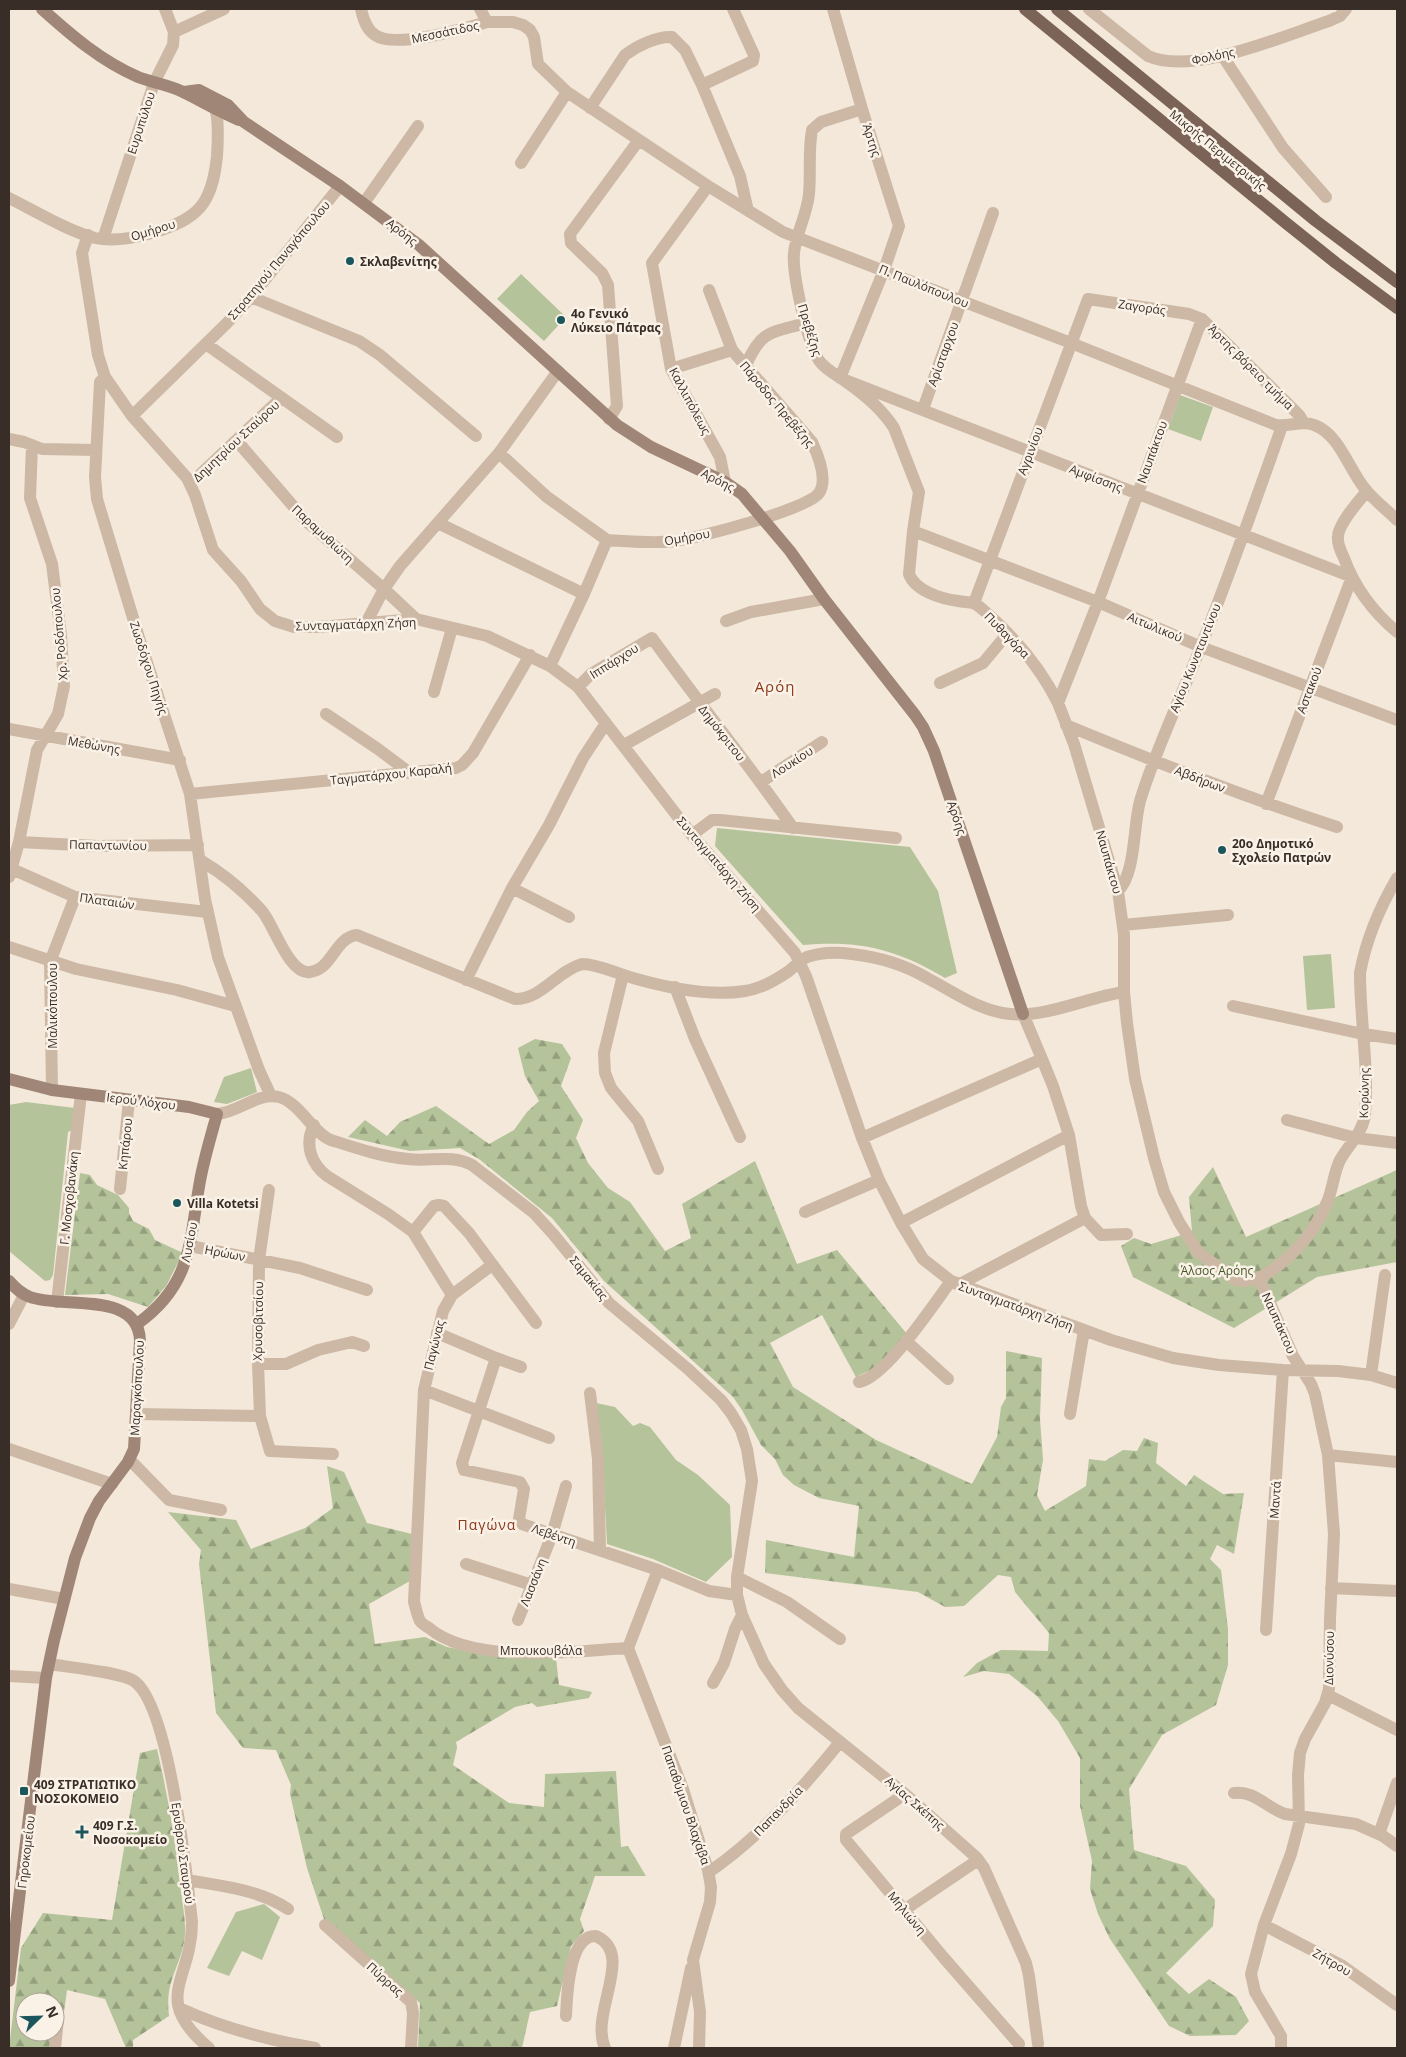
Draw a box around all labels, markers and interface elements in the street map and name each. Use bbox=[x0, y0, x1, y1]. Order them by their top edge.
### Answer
street label: Μεσσάτιδος bbox=[410, 17, 480, 47]
street label: Φολόης bbox=[1190, 43, 1236, 69]
street label: Ευρυπύλου bbox=[123, 90, 159, 156]
street label: Μικρής Περιμετρικής bbox=[1166, 106, 1270, 194]
street label: Άρτης bbox=[859, 121, 885, 159]
street label: Στρατηγού Παναγόπουλου bbox=[224, 197, 334, 323]
street label: Αρόης bbox=[383, 214, 421, 250]
street label: Ομήρου bbox=[129, 215, 177, 245]
place label: Σκλαβενίτης bbox=[360, 253, 437, 270]
marker: Σκλαβενίτης bbox=[344, 255, 356, 267]
street label: Π. Παυλόπουλου bbox=[877, 260, 971, 312]
street label: Ζαγοράς bbox=[1117, 295, 1167, 319]
street label: Πρεβέζης bbox=[794, 302, 826, 358]
place label: 4ο Γενικό Λύκειο Πάτρας bbox=[571, 305, 660, 336]
marker: 4ο Γενικό Λύκειο Πάτρας bbox=[555, 314, 567, 326]
street label: Αρίσταρχου bbox=[923, 319, 963, 389]
street label: Άρτης βόρειο τμήμα bbox=[1205, 321, 1298, 414]
street label: Πάροδος Πρεβέζης bbox=[736, 357, 818, 451]
street label: Καλλιπόλεως bbox=[665, 364, 715, 438]
street label: Δημητρίου Σταύρου bbox=[189, 396, 283, 486]
street label: Ναυπάκτου bbox=[1133, 418, 1171, 486]
street label: Αγρινίου bbox=[1013, 425, 1047, 477]
street label: Αμφίσσης bbox=[1067, 460, 1125, 496]
street label: Αρόης bbox=[698, 464, 738, 496]
street label: Παραμυθιώτη bbox=[288, 501, 358, 567]
street label: Ομήρου bbox=[663, 525, 711, 549]
street label: Χρ. Ροδόπουλου bbox=[46, 587, 72, 681]
street label: Αγίου Κωνσταντίνου bbox=[1165, 601, 1225, 715]
street label: Πυθαγόρα bbox=[981, 608, 1034, 662]
street label: Αιτωλικού bbox=[1125, 608, 1185, 646]
street label: Συνταγματάρχη Ζήση bbox=[295, 613, 417, 635]
street label: Ζωοδόχου Πηγής bbox=[126, 619, 172, 717]
street label: Ιππάρχου bbox=[586, 639, 642, 683]
street label: Αστακού bbox=[1292, 664, 1326, 716]
district label: Αρόη bbox=[755, 676, 795, 696]
street label: Δημόκριτου bbox=[695, 701, 749, 765]
street label: Μεθώνης bbox=[67, 732, 122, 758]
street label: Λουκίου bbox=[768, 742, 816, 782]
street label: Ταγματάρχου Καραλή bbox=[329, 759, 453, 789]
street label: Αβδήρων bbox=[1172, 762, 1228, 796]
street label: Αρόης bbox=[943, 799, 971, 838]
street label: Συνταγματάρχη Ζήση bbox=[673, 813, 765, 915]
street label: Ναυπάκτου bbox=[1092, 828, 1126, 896]
place label: 20ο Δημοτικό Σχολείο Πατρών bbox=[1232, 835, 1331, 866]
street label: Παπαντωνίου bbox=[69, 836, 147, 854]
marker: 20ο Δημοτικό Σχολείο Πατρών bbox=[1216, 844, 1228, 856]
street label: Πλαταιών bbox=[78, 889, 136, 913]
street label: Μαλικόπουλου bbox=[44, 963, 61, 1049]
street label: Κορώνης bbox=[1355, 1067, 1373, 1119]
street label: Ιερού Λόχου bbox=[105, 1088, 177, 1114]
street label: Κηπάρου bbox=[114, 1117, 136, 1171]
street label: Γ. Μοσχοβανάκη bbox=[56, 1150, 82, 1246]
place label: Villa Kotetsi bbox=[187, 1195, 259, 1212]
marker: Villa Kotetsi bbox=[171, 1197, 183, 1209]
street label: Λυσίου bbox=[177, 1220, 201, 1264]
street label: Ηρώων bbox=[203, 1241, 247, 1265]
street label: Σαμακίας bbox=[566, 1252, 612, 1304]
park label: Άλσος Αρόης bbox=[1181, 1262, 1254, 1279]
street label: Συνταγματάρχη Ζήση bbox=[956, 1277, 1076, 1335]
street label: Χρυσοβιτσίου bbox=[249, 1281, 267, 1361]
street label: Ναυπάκτου bbox=[1258, 1290, 1300, 1356]
street label: Παγώνας bbox=[420, 1318, 448, 1372]
street label: Μαραγκόπουλου bbox=[126, 1340, 148, 1436]
street label: Μαντά bbox=[1265, 1480, 1285, 1519]
district label: Παγώνα bbox=[458, 1515, 516, 1534]
street label: Λεβέντη bbox=[530, 1520, 578, 1550]
street label: Λασσάνη bbox=[516, 1555, 550, 1609]
street label: Διονύσου bbox=[1320, 1631, 1338, 1685]
street label: Μπουκουβάλα bbox=[500, 1642, 583, 1659]
street label: Παπαθύμιου Βλαχάβα bbox=[658, 1743, 715, 1867]
street label: Αγίας Σκέπης bbox=[882, 1772, 949, 1834]
place label: 409 ΣΤΡΑΤΙΩΤΙΚΟ ΝΟΣΟΚΟΜΕΙΟ bbox=[34, 1776, 136, 1807]
street label: Παπανδρία bbox=[750, 1782, 807, 1840]
marker: 409 ΣΤΡΑΤΙΩΤΙΚΟ ΝΟΣΟΚΟΜΕΙΟ bbox=[18, 1785, 30, 1797]
street label: Ερυθρού Σταυρού bbox=[167, 1801, 199, 1905]
street label: Γηροκομείου bbox=[13, 1815, 39, 1889]
place label: 409 Γ.Σ. Νοσοκομείο bbox=[93, 1817, 167, 1848]
marker: 409 Γ.Σ. Νοσοκομείο bbox=[75, 1825, 89, 1839]
street label: Μηλιώνη bbox=[884, 1888, 930, 1938]
street label: Ζήτρου bbox=[1310, 1944, 1354, 1980]
street label: Πύρρας bbox=[363, 1958, 407, 2000]
north arrow bbox=[15, 1992, 65, 2042]
text: N bbox=[41, 2003, 63, 2021]

